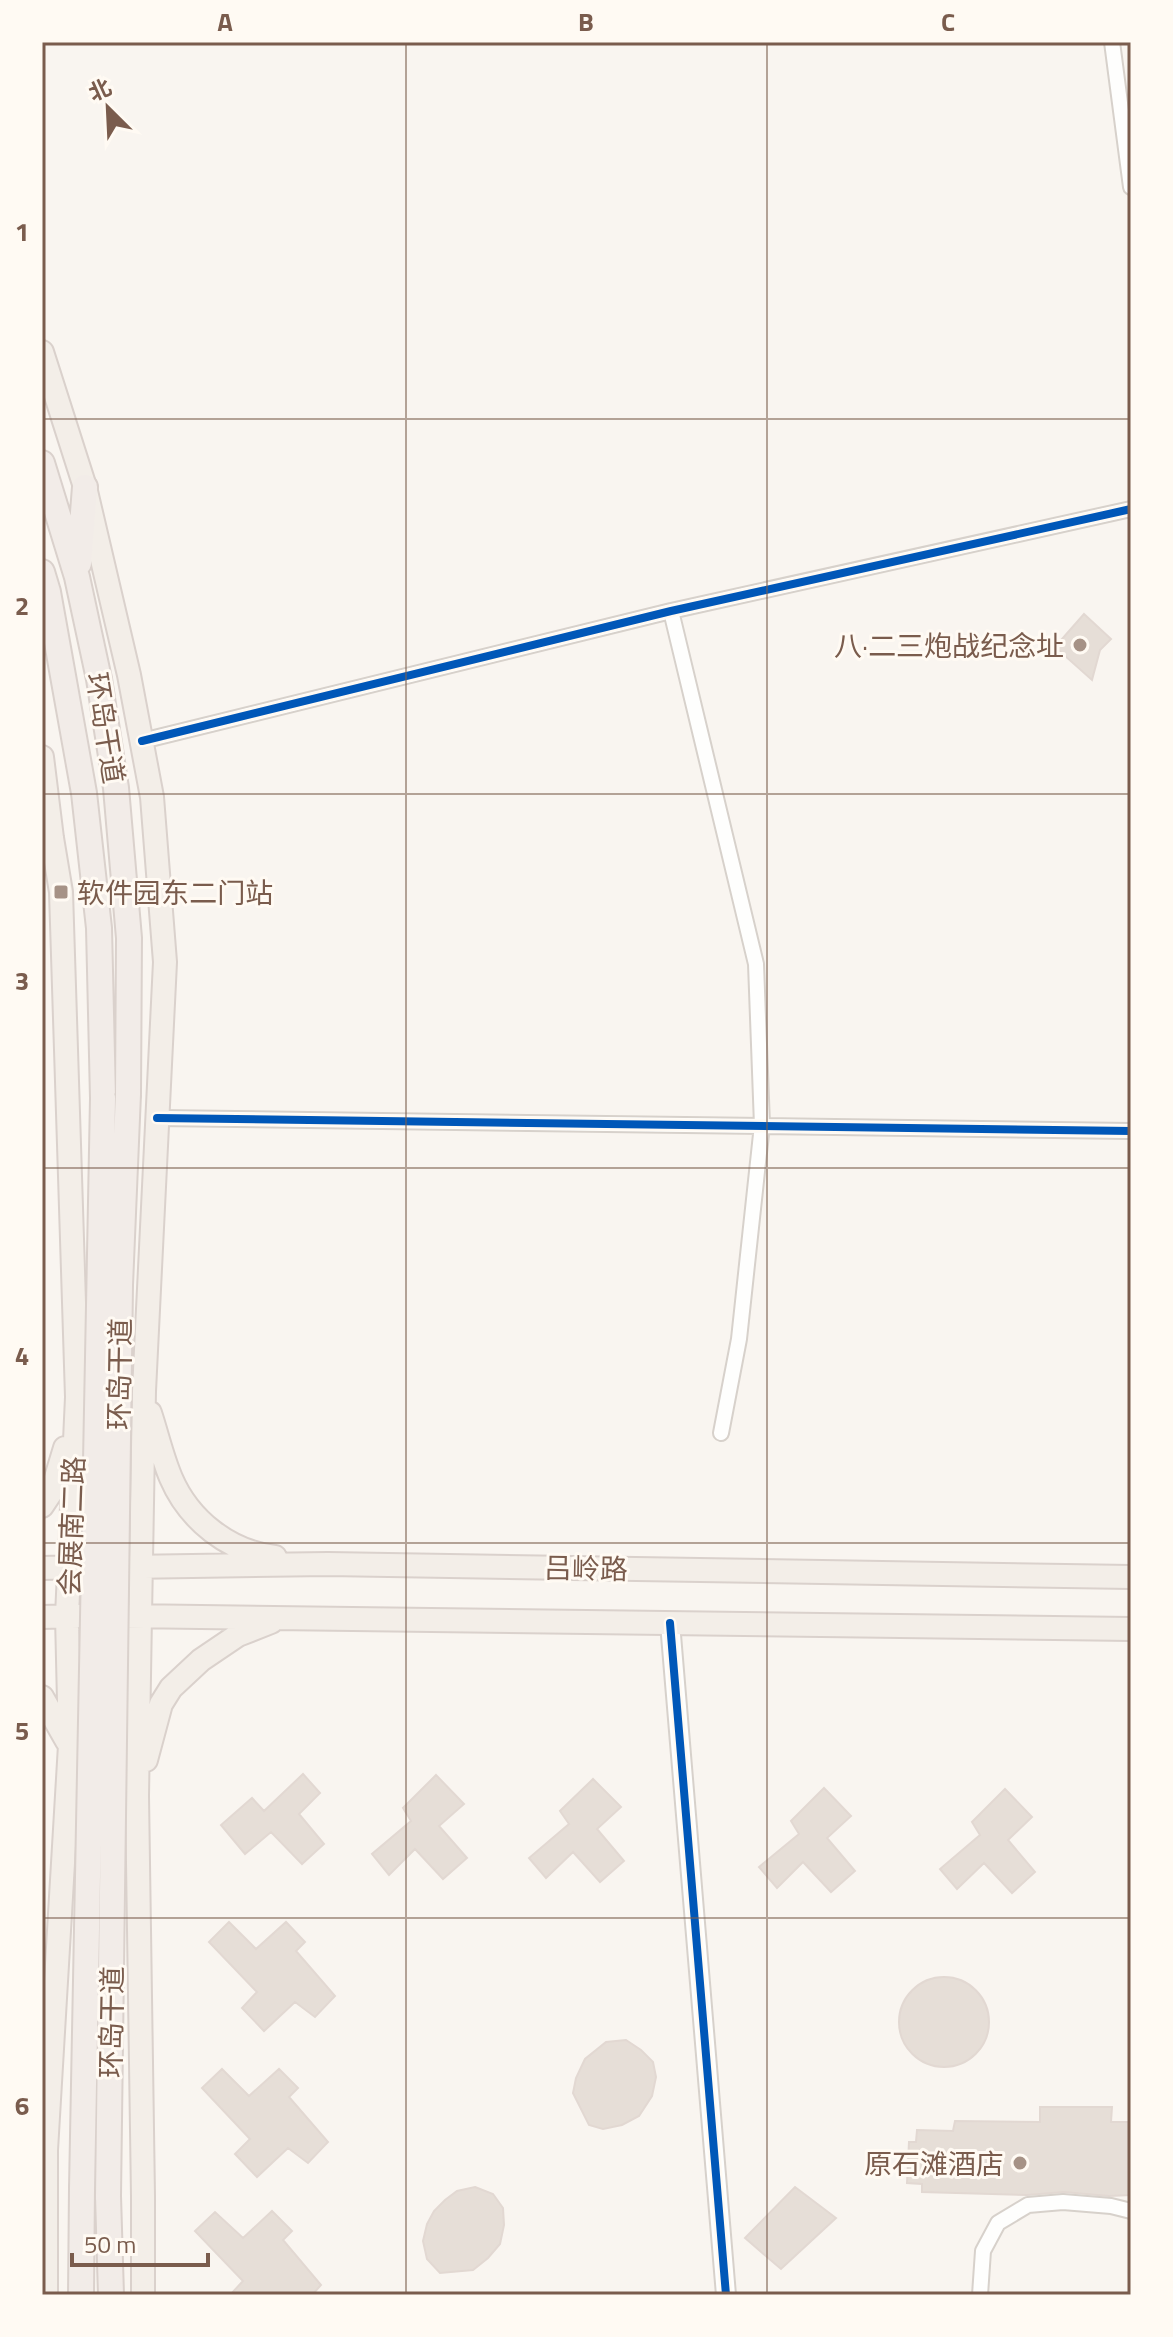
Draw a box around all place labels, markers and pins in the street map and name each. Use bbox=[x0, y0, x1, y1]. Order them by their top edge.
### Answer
place label: 八·二三炮战纪念址 bbox=[834, 624, 1064, 667]
marker: 八·二三炮战纪念址 bbox=[1071, 636, 1089, 654]
place label: 软件园东二门站 bbox=[77, 871, 273, 914]
marker: 软件园东二门站 bbox=[52, 883, 70, 901]
place label: 原石滩酒店 bbox=[864, 2142, 1004, 2185]
marker: 原石滩酒店 bbox=[1011, 2154, 1029, 2172]

